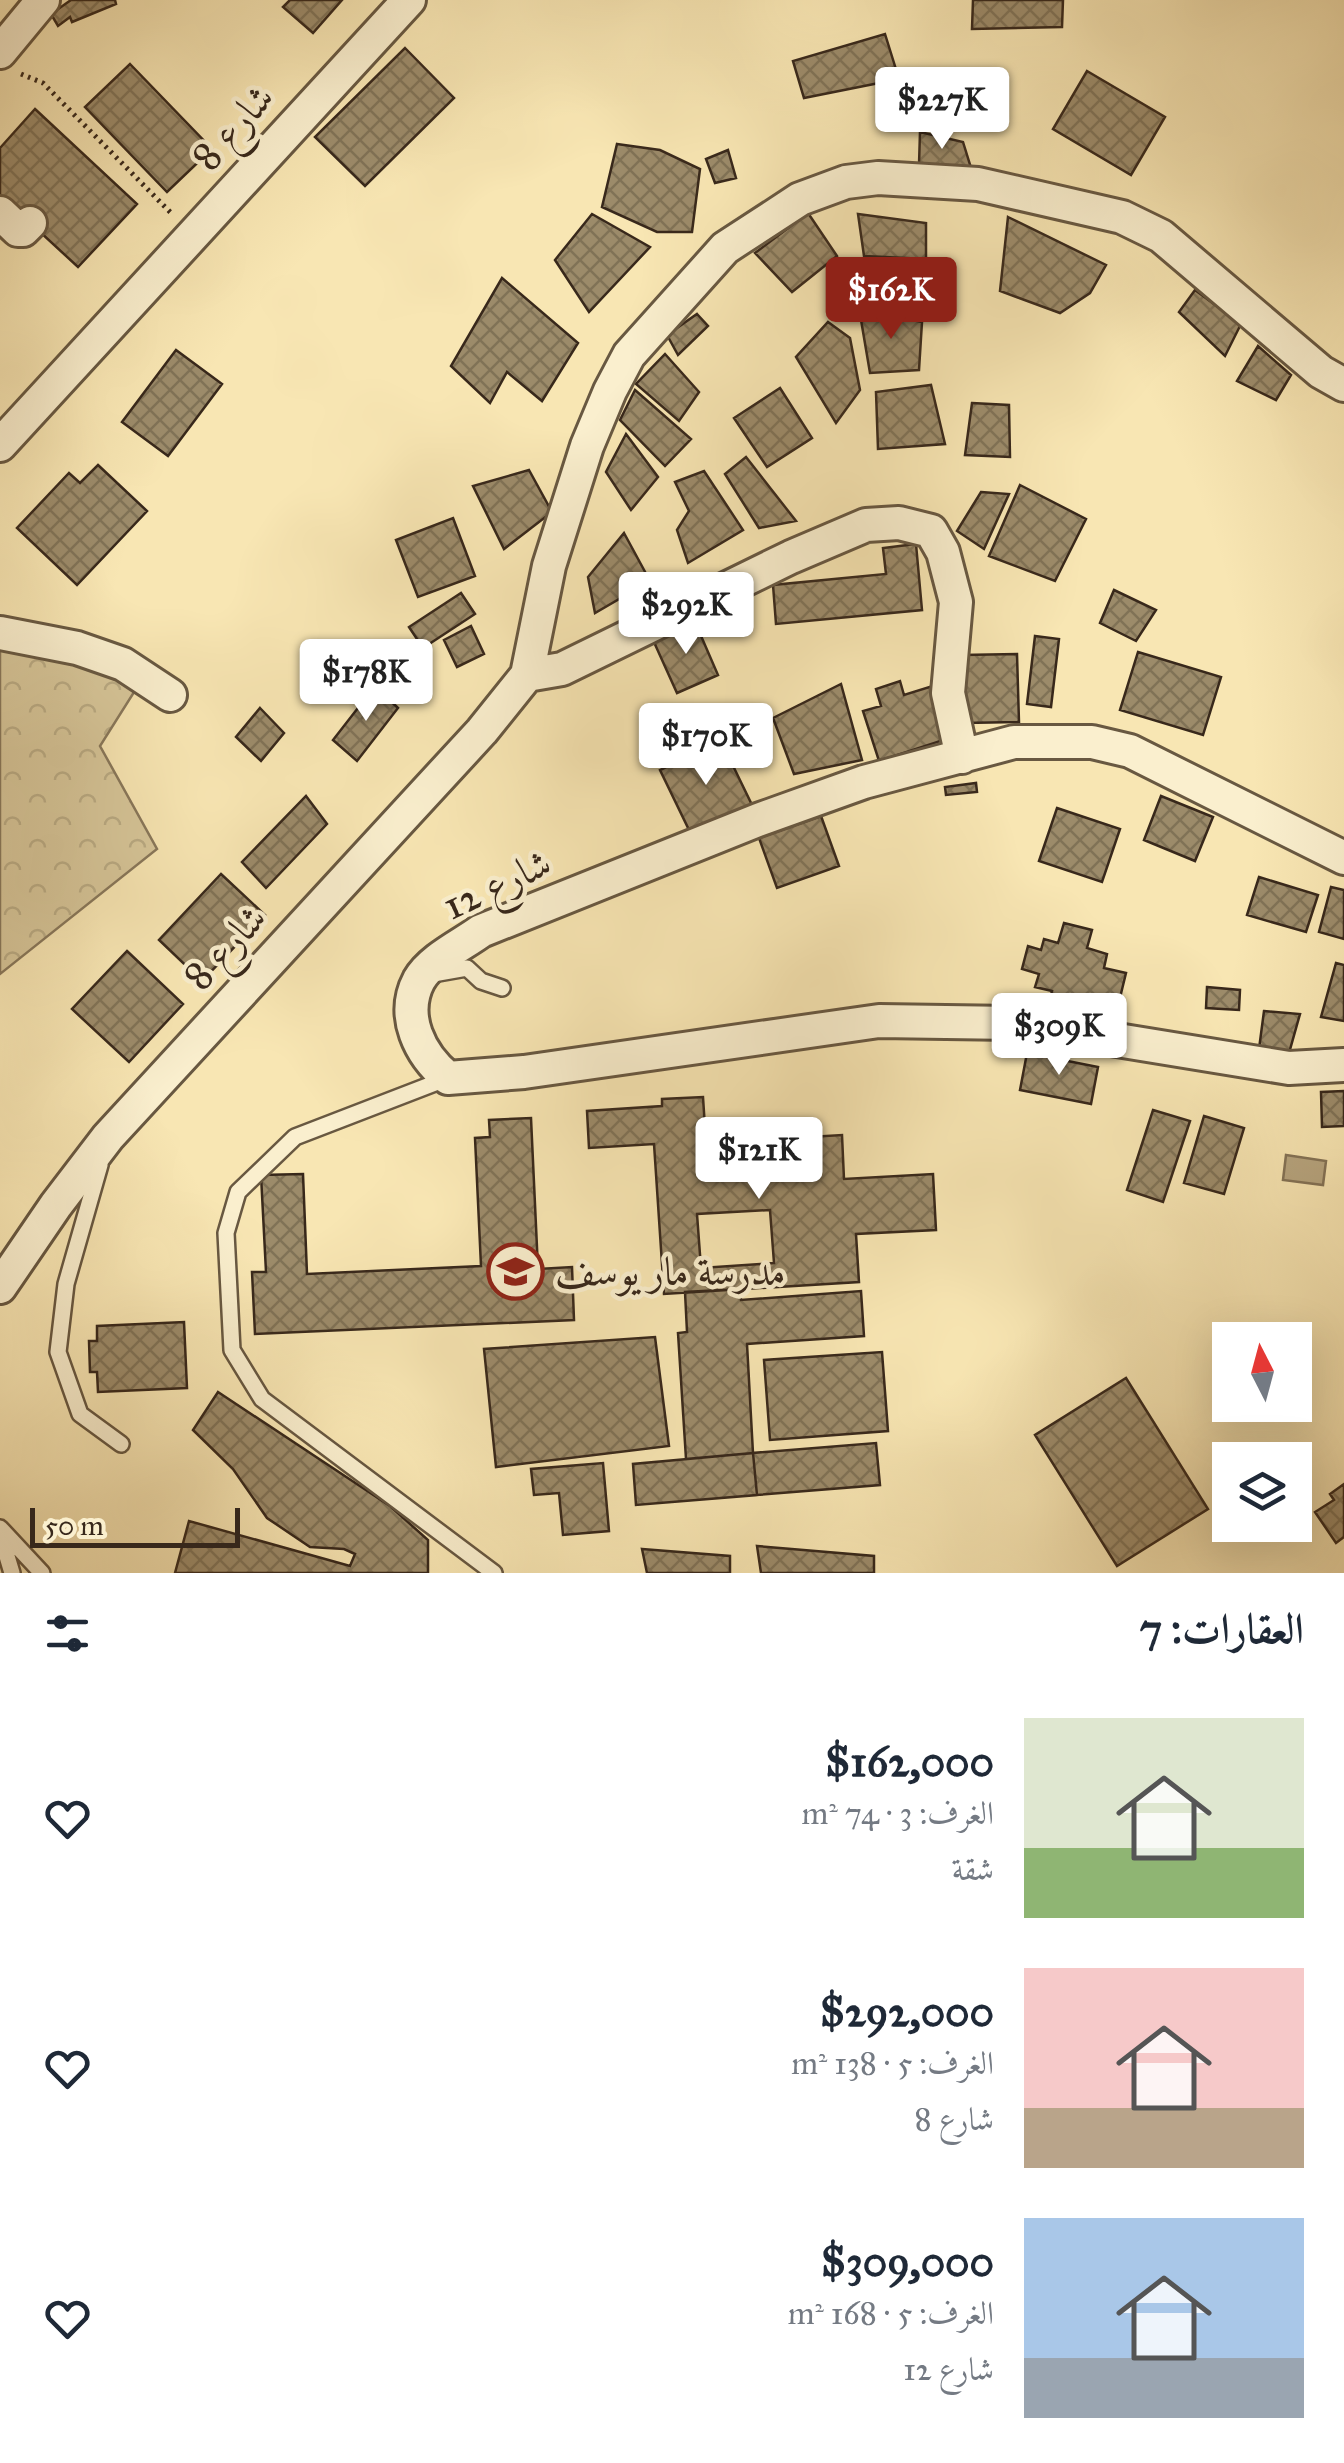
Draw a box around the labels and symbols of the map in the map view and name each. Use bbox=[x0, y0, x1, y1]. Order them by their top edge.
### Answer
pin: $227K bbox=[872, 67, 1012, 152]
street label: شارع 8 bbox=[182, 74, 291, 186]
pin: $162K bbox=[821, 257, 961, 342]
pin: $292K bbox=[616, 572, 756, 657]
pin: $178K bbox=[296, 639, 436, 724]
pin: $170K bbox=[636, 703, 776, 788]
street label: شارع 12 bbox=[435, 838, 563, 938]
street label: شارع 8 bbox=[173, 894, 283, 1006]
pin: $309K bbox=[989, 993, 1129, 1078]
pin: $121K bbox=[689, 1117, 829, 1202]
school or university icon: مدرسة مار يوسف bbox=[486, 1241, 546, 1301]
place label: مدرسة مار يوسف bbox=[555, 1247, 785, 1297]
north arrow bbox=[1212, 1322, 1312, 1422]
scale bar bbox=[30, 1503, 240, 1548]

